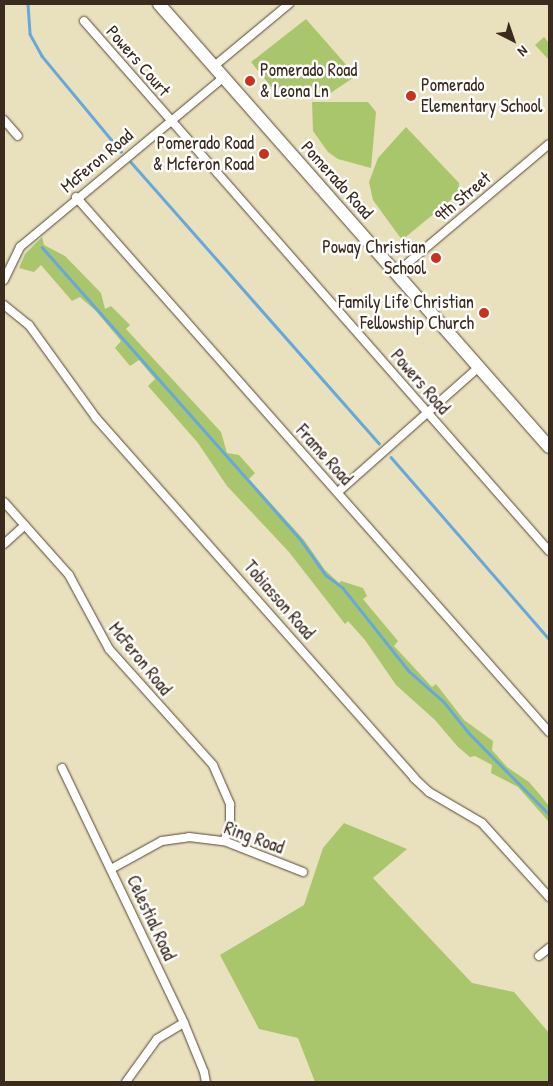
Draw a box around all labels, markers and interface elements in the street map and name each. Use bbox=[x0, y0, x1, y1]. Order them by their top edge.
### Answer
north arrow bbox=[488, 15, 538, 65]
street label: Powers Court bbox=[101, 21, 175, 101]
text: N bbox=[514, 42, 532, 61]
place label: Pomerado Road & Leona Ln bbox=[260, 60, 357, 102]
marker: Pomerado Road & Leona Ln bbox=[244, 75, 256, 87]
place label: Pomerado Elementary School bbox=[421, 75, 542, 118]
marker: Pomerado Elementary School bbox=[405, 90, 417, 102]
street label: McFeron Road bbox=[57, 125, 137, 197]
place label: Pomerado Road & Mcferon Road bbox=[153, 133, 254, 176]
street label: Pomerado Road bbox=[296, 137, 378, 223]
marker: Pomerado Road & Mcferon Road bbox=[258, 148, 270, 160]
street label: 9th Street bbox=[431, 167, 495, 227]
place label: Poway Christian School bbox=[322, 237, 426, 280]
marker: Poway Christian School bbox=[430, 252, 442, 264]
place label: Family Life Christian Fellowship Church bbox=[338, 292, 474, 334]
marker: Family Life Christian Fellowship Church bbox=[478, 307, 490, 319]
street label: Powers Road bbox=[386, 345, 454, 419]
street label: Frame Road bbox=[291, 420, 357, 490]
street label: Tobiasson Road bbox=[239, 556, 319, 644]
street label: McFeron Road bbox=[104, 618, 176, 700]
street label: Ring Road bbox=[221, 817, 287, 859]
street label: Celestial Road bbox=[122, 872, 180, 964]

